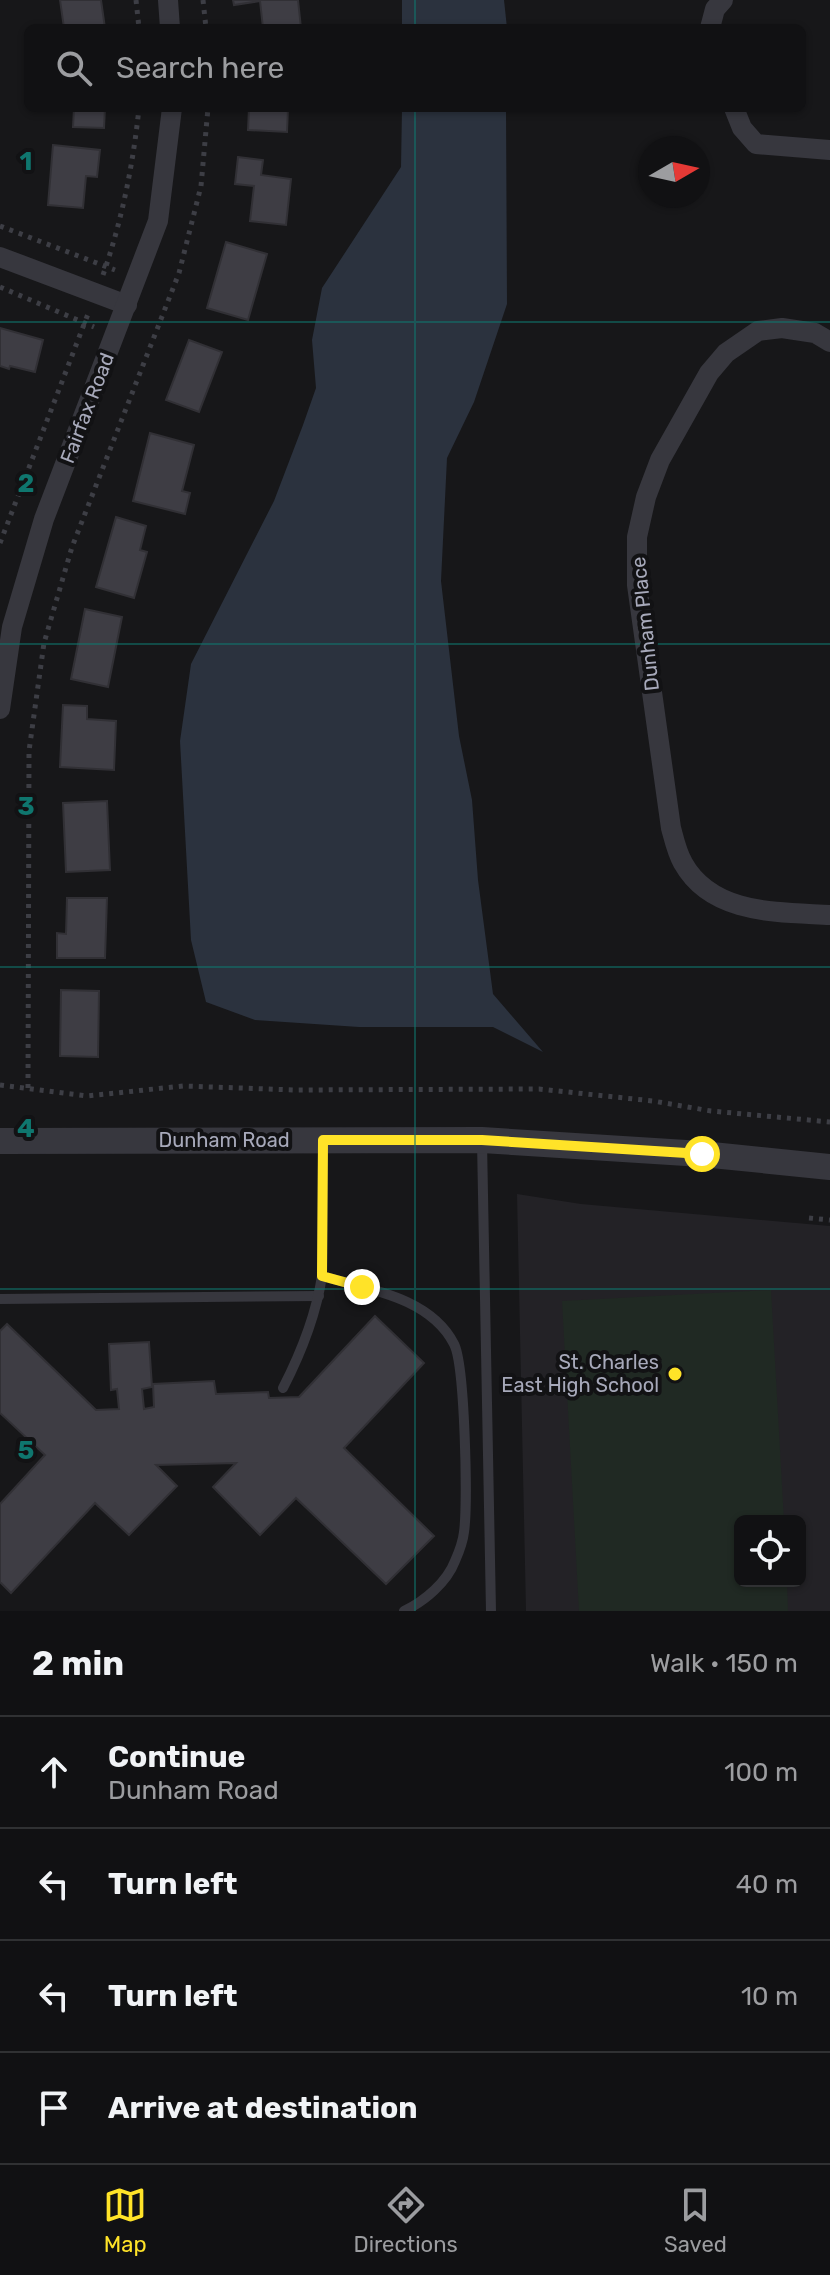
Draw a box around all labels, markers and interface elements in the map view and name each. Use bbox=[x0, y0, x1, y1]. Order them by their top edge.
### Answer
search box bbox=[24, 24, 806, 112]
icon: search bbox=[52, 46, 96, 90]
text: Search here bbox=[116, 50, 284, 86]
north arrow bbox=[638, 136, 710, 208]
text: 1 bbox=[20, 146, 32, 177]
street label: Fairfax Road bbox=[55, 349, 119, 467]
text: 2 bbox=[18, 468, 34, 499]
street label: Dunham Place bbox=[626, 556, 664, 692]
text: 3 bbox=[17, 791, 35, 822]
text: 4 bbox=[17, 1113, 35, 1144]
street label: Dunham Road bbox=[158, 1128, 290, 1152]
route start bbox=[684, 1136, 720, 1172]
route end bbox=[344, 1269, 380, 1305]
place label: St. Charles East High School bbox=[501, 1350, 659, 1397]
marker: St. Charles East High School bbox=[666, 1365, 684, 1383]
text: 5 bbox=[18, 1435, 34, 1466]
map controls bbox=[734, 1515, 806, 1587]
button: locate bbox=[734, 1515, 806, 1587]
text: 2 min bbox=[32, 1643, 124, 1684]
text: Walk · 150 m bbox=[650, 1648, 798, 1679]
text: Continue bbox=[108, 1739, 245, 1775]
icon: ahead bbox=[32, 1750, 76, 1794]
text: 100 m bbox=[724, 1757, 798, 1788]
text: Dunham Road bbox=[108, 1775, 279, 1806]
icon: left bbox=[32, 1862, 76, 1906]
text: Turn left bbox=[108, 1866, 238, 1902]
text: 40 m bbox=[736, 1869, 798, 1900]
icon: left bbox=[32, 1974, 76, 2018]
text: Turn left bbox=[108, 1978, 238, 2014]
text: 10 m bbox=[741, 1981, 798, 2012]
icon: arrive bbox=[32, 2086, 76, 2130]
text: Arrive at destination bbox=[108, 2090, 418, 2126]
tab: Map bbox=[103, 2183, 147, 2258]
tab: Directions bbox=[353, 2183, 458, 2258]
tab: Saved bbox=[664, 2183, 727, 2258]

